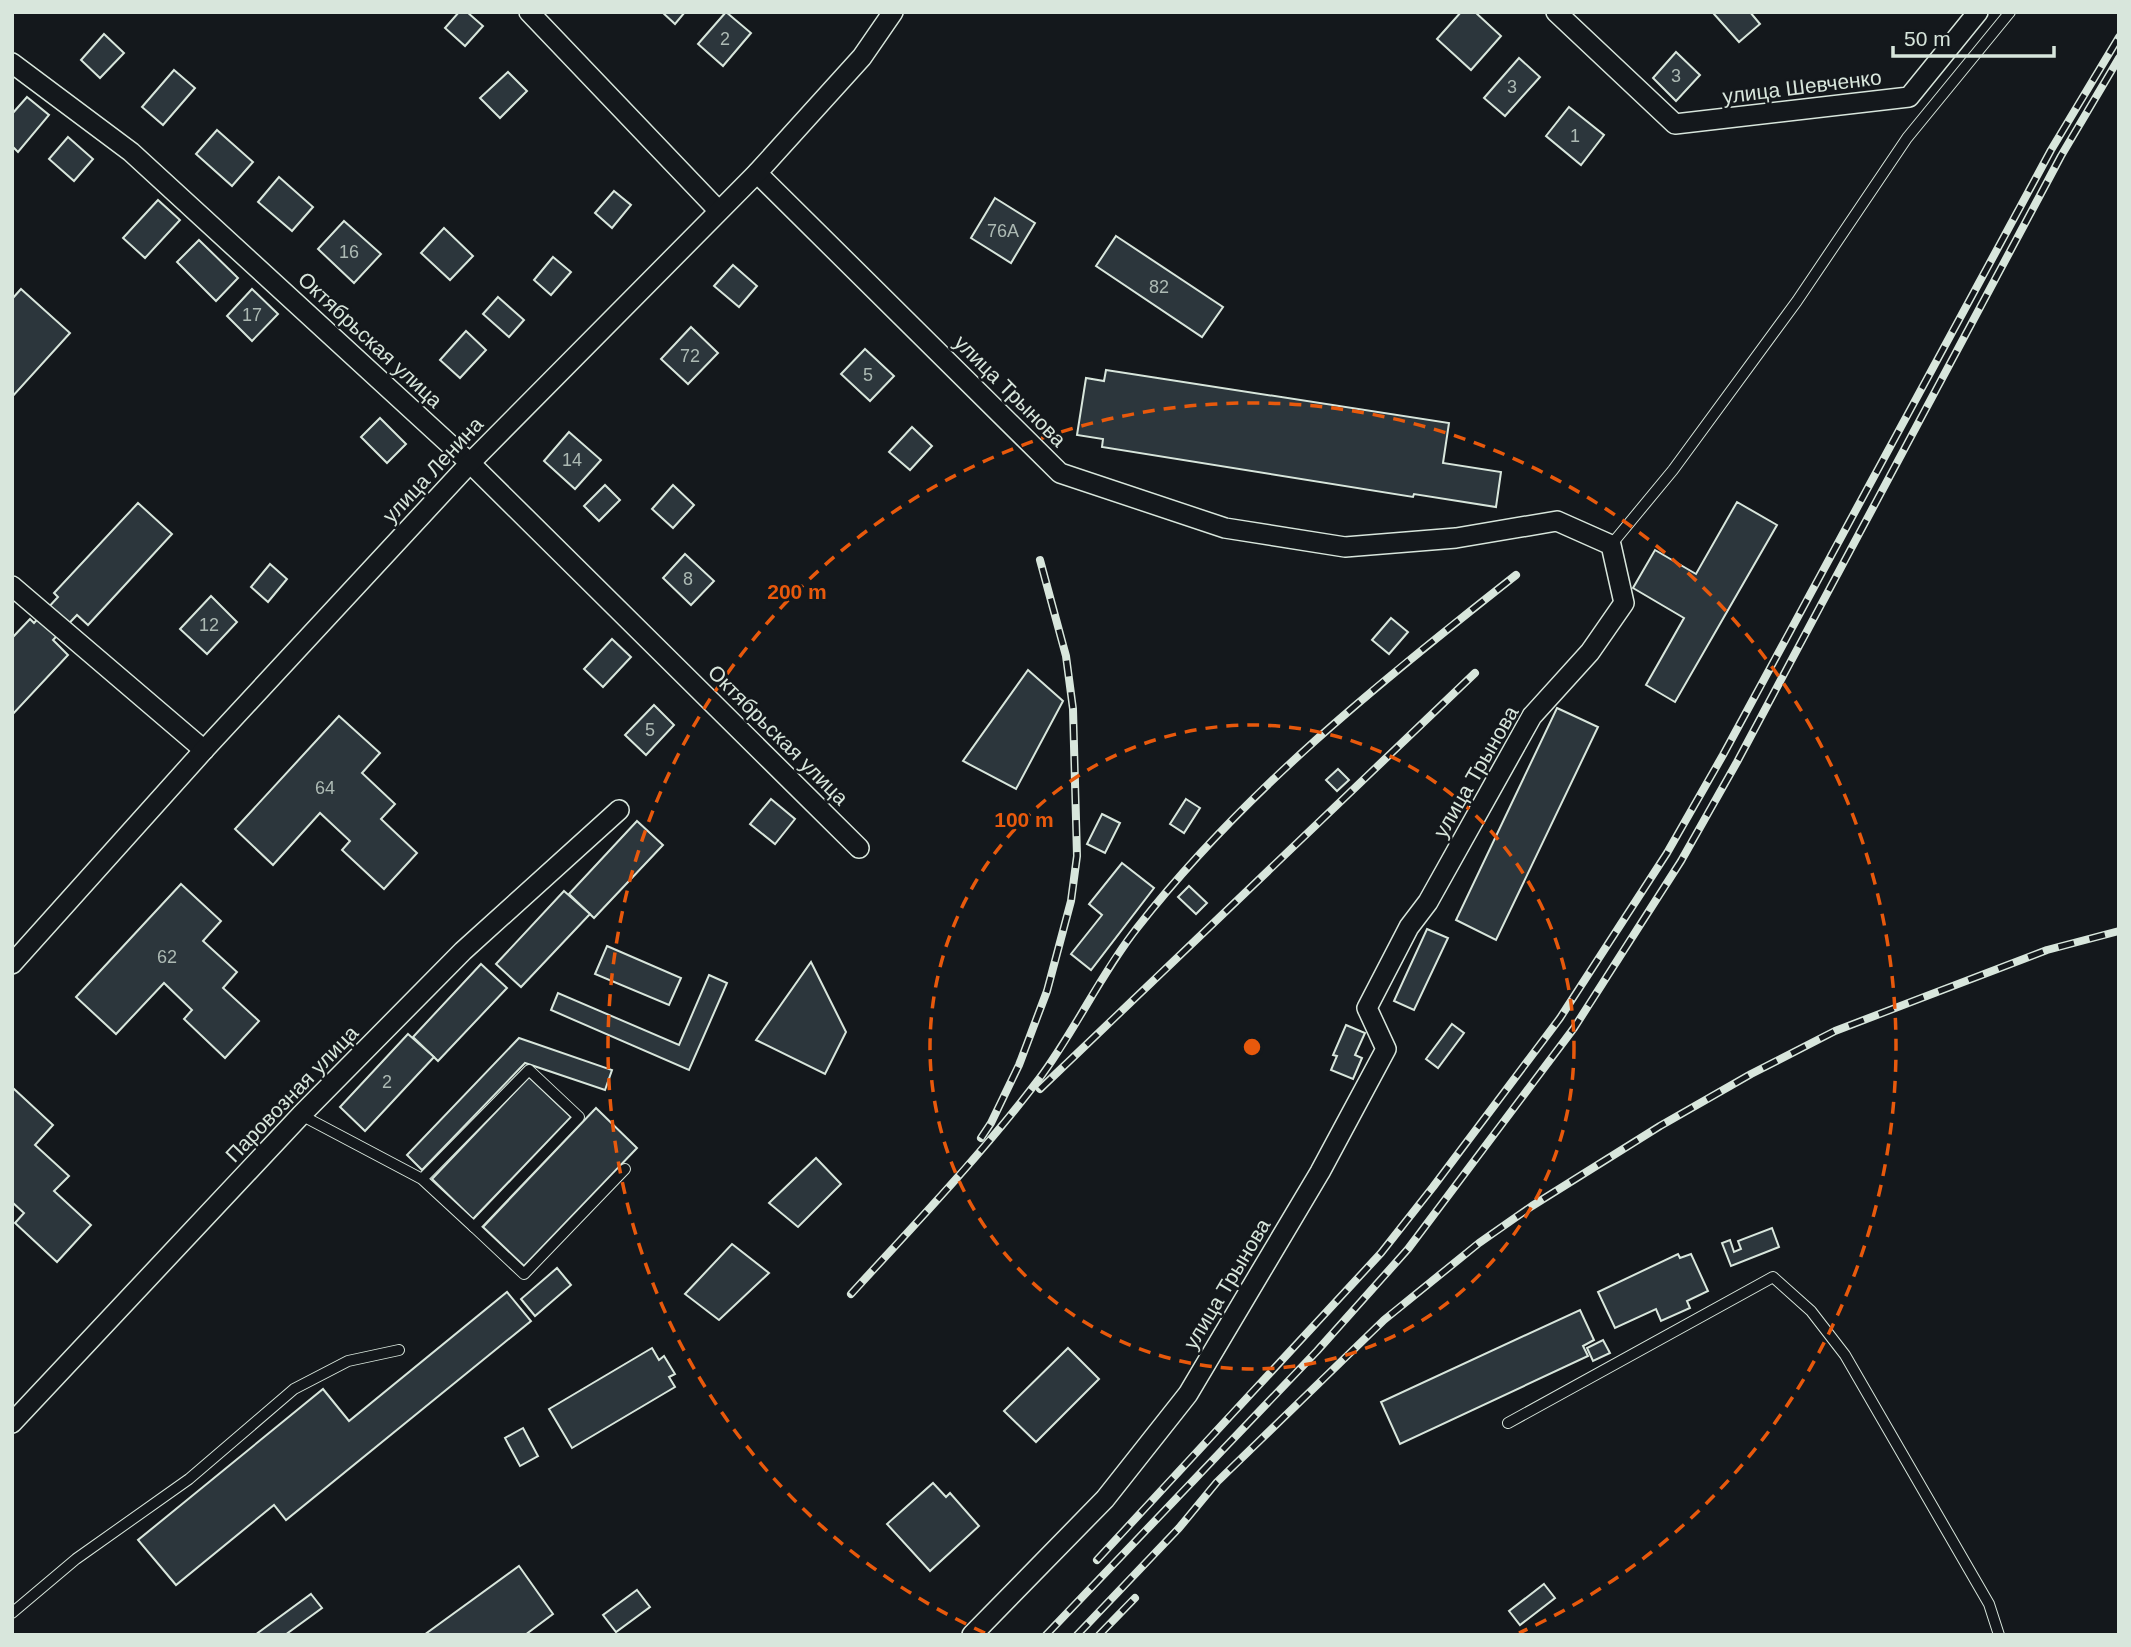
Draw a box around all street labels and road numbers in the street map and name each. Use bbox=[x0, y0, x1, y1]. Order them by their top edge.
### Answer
street label: улица Шевченко bbox=[1721, 65, 1883, 108]
street label: Октябрьская улица bbox=[294, 267, 447, 412]
street label: улица Трынова bbox=[950, 330, 1071, 451]
street label: улица Ленина bbox=[378, 412, 488, 527]
street label: Октябрьская улица bbox=[704, 660, 853, 810]
street label: улица Трынова bbox=[1429, 702, 1523, 842]
street label: Паровозная улица bbox=[221, 1021, 363, 1167]
street label: улица Трынова bbox=[1179, 1214, 1275, 1353]

